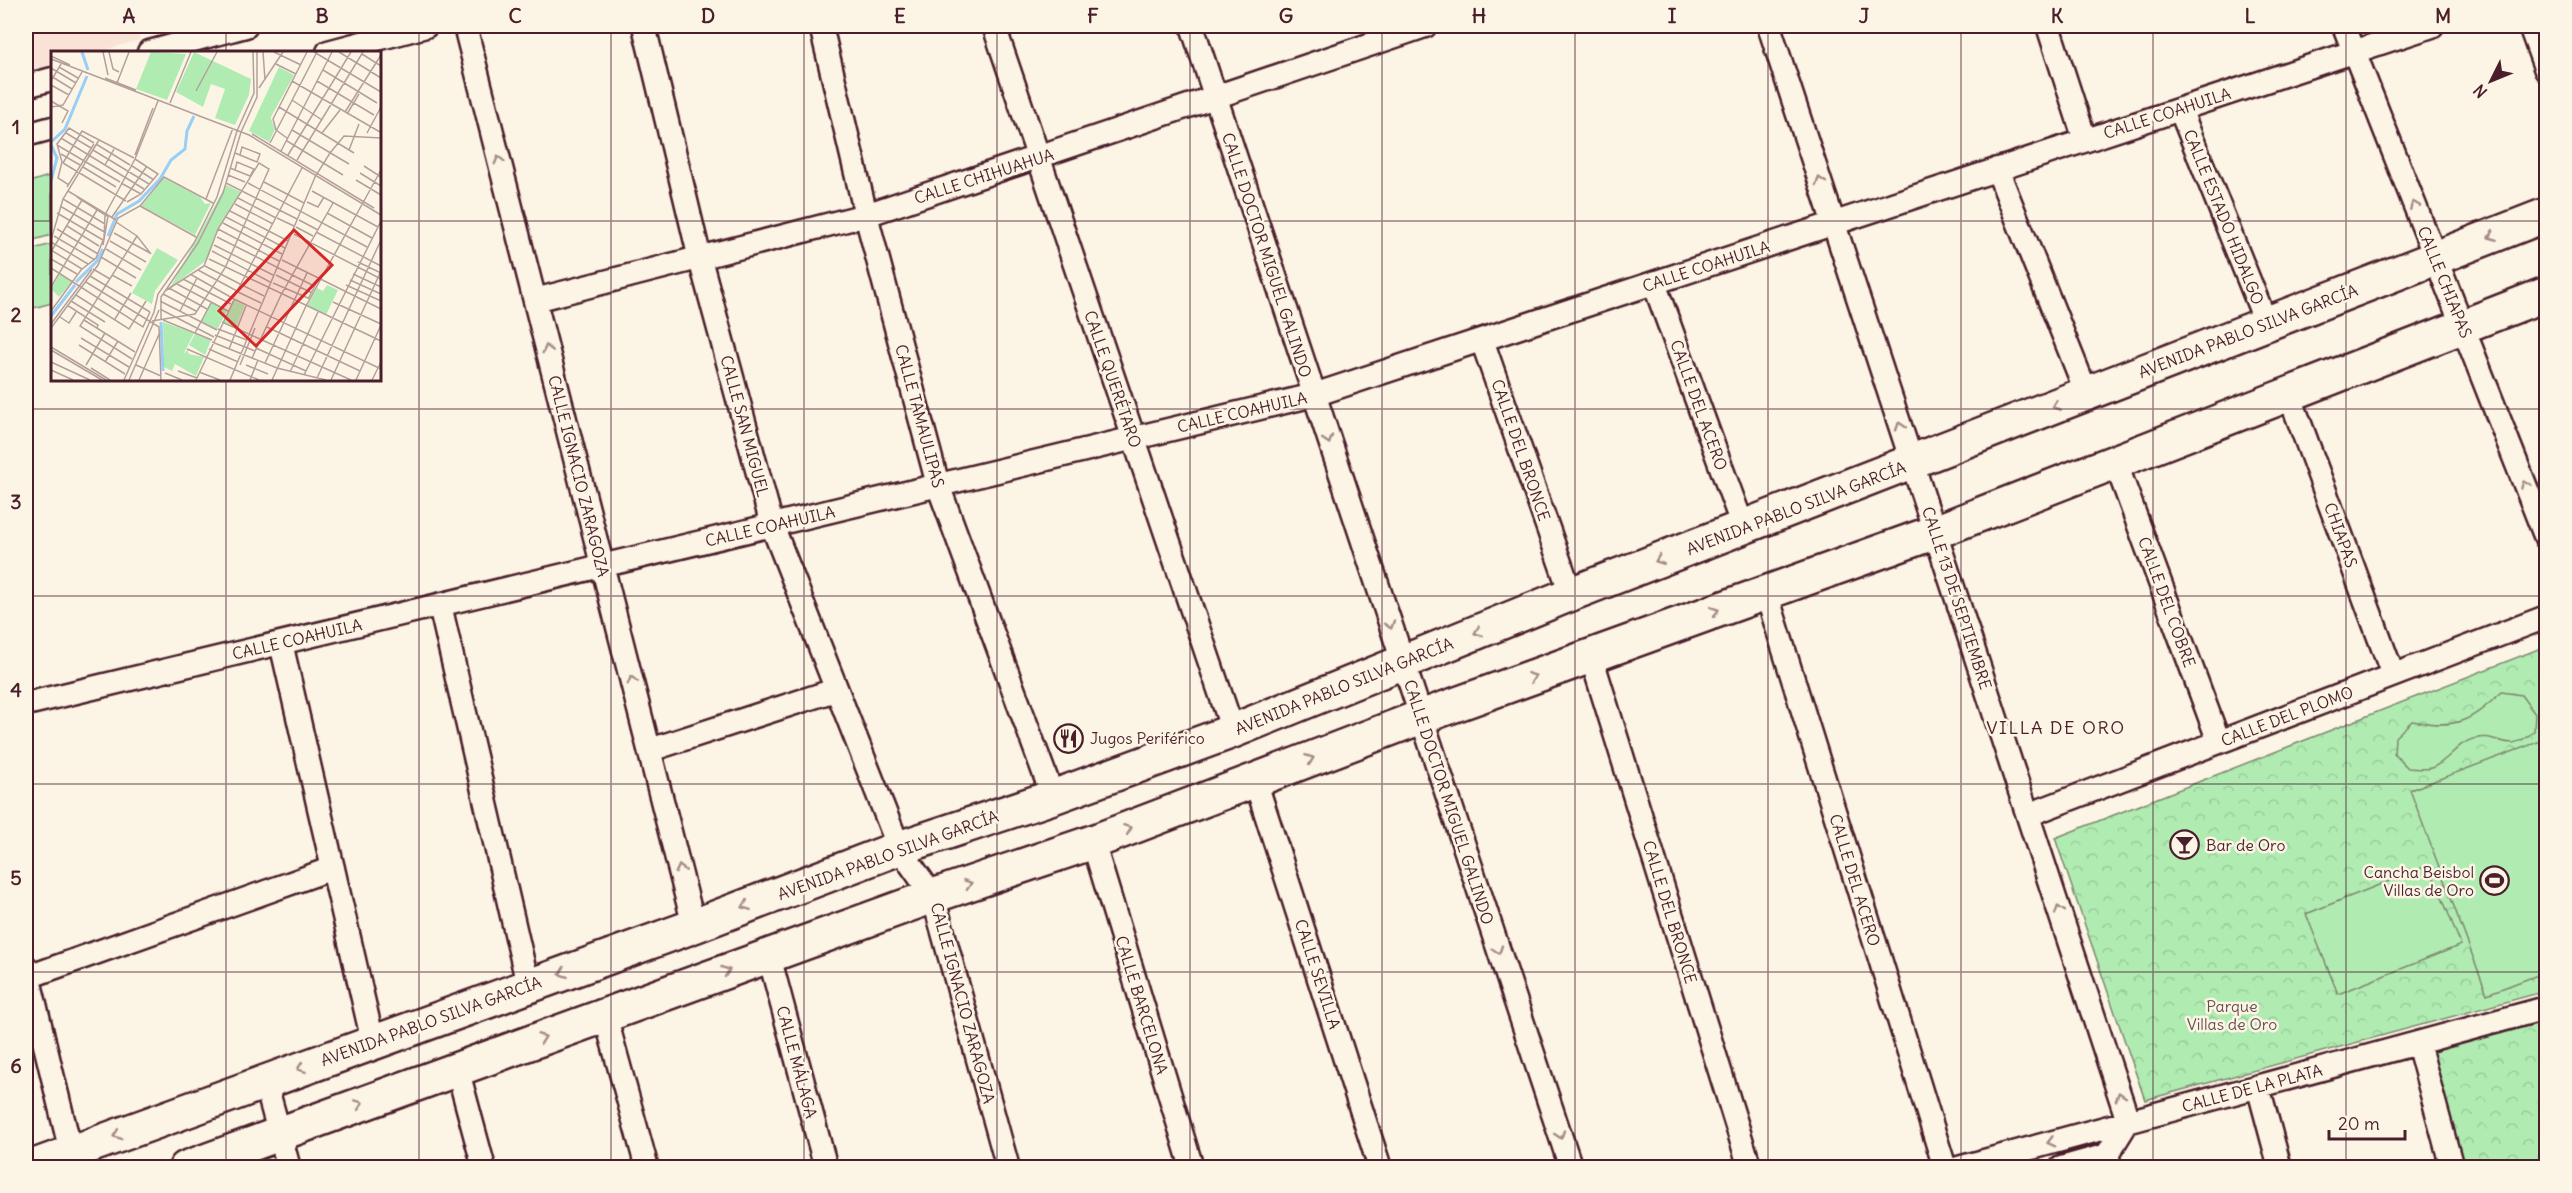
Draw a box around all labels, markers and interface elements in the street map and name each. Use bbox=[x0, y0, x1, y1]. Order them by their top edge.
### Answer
text: A bbox=[123, 3, 136, 28]
text: B bbox=[315, 3, 329, 28]
text: C bbox=[508, 3, 522, 28]
text: D bbox=[701, 3, 715, 28]
text: E bbox=[894, 3, 906, 28]
text: F bbox=[1087, 3, 1099, 28]
text: G bbox=[1279, 3, 1293, 28]
text: H bbox=[1472, 3, 1486, 28]
text: I bbox=[1668, 3, 1677, 28]
text: J bbox=[1859, 3, 1870, 28]
text: K bbox=[2051, 3, 2064, 28]
text: L bbox=[2245, 3, 2256, 28]
text: M bbox=[2435, 3, 2451, 28]
inset map bbox=[51, 51, 381, 381]
north arrow bbox=[2461, 51, 2521, 111]
text: N bbox=[2469, 80, 2491, 102]
street label: CALLE COAHUILA bbox=[2101, 83, 2233, 143]
text: 1 bbox=[12, 114, 20, 139]
street label: CALLE ESTADO HIDALGO bbox=[2180, 126, 2268, 308]
street label: CALLE DOCTOR MIGUEL GALINDO bbox=[1218, 130, 1316, 380]
street label: CALLE CHIHUAHUA bbox=[912, 144, 1056, 208]
one-way arrow bbox=[494, 155, 507, 165]
one-way arrow bbox=[1815, 176, 1827, 186]
one-way arrow bbox=[2409, 201, 2421, 212]
street label: CALLE CHIAPAS bbox=[2413, 223, 2477, 341]
one-way arrow bbox=[2487, 229, 2498, 241]
street label: CALLE COAHUILA bbox=[1640, 236, 1772, 296]
street label: AVENIDA PABLO SILVA GARCÍA bbox=[2135, 280, 2361, 382]
text: 2 bbox=[11, 302, 22, 327]
street label: CALLE QUERÉTARO bbox=[1080, 308, 1146, 450]
street label: CALLE DEL ACERO bbox=[1666, 337, 1732, 473]
street label: CALLE TAMAULIPAS bbox=[891, 342, 949, 490]
one-way arrow bbox=[542, 344, 555, 354]
street label: CALLE SAN MIGUEL bbox=[716, 353, 774, 499]
street label: CALLE IGNACIO ZARAGOZA bbox=[544, 373, 614, 579]
street label: CALLE DEL BRONCE bbox=[1487, 377, 1555, 523]
street label: CALLE COAHUILA bbox=[1175, 387, 1309, 437]
one-way arrow bbox=[2051, 399, 2062, 411]
one-way arrow bbox=[1895, 421, 1907, 432]
one-way arrow bbox=[1321, 434, 1334, 445]
street label: AVENIDA PABLO SILVA GARCÍA bbox=[1683, 457, 1909, 559]
one-way arrow bbox=[2520, 479, 2532, 490]
text: 3 bbox=[10, 489, 22, 514]
street label: CHIAPAS bbox=[2320, 500, 2362, 570]
street label: CALLE COAHUILA bbox=[703, 501, 837, 551]
street label: CALLE 13 DE SEPTIEMBRE bbox=[1918, 504, 1996, 692]
street label: CALLE DEL COBRE bbox=[2134, 534, 2200, 670]
one-way arrow bbox=[1654, 553, 1665, 565]
one-way arrow bbox=[1710, 605, 1720, 618]
street label: CALLE COAHUILA bbox=[230, 614, 364, 664]
one-way arrow bbox=[1383, 619, 1395, 630]
one-way arrow bbox=[1473, 625, 1484, 637]
street label: AVENIDA PABLO SILVA GARCÍA bbox=[1232, 633, 1456, 739]
one-way arrow bbox=[1526, 672, 1537, 685]
one-way arrow bbox=[626, 675, 639, 685]
text: 4 bbox=[10, 677, 22, 702]
street label: CALLE DOCTOR MIGUEL GALINDO bbox=[1400, 677, 1498, 927]
street label: CALLE DEL PLOMO bbox=[2218, 682, 2356, 750]
district label: VILLA DE ORO bbox=[1986, 716, 2126, 739]
restaurant icon: Jugos Periférico bbox=[1053, 722, 1085, 754]
place label: Jugos Periférico bbox=[1090, 728, 1205, 748]
one-way arrow bbox=[1304, 754, 1315, 767]
street label: AVENIDA PABLO SILVA GARCÍA bbox=[775, 806, 1001, 904]
street label: CALLE DEL ACERO bbox=[1825, 811, 1885, 949]
one-way arrow bbox=[1122, 823, 1132, 836]
bar icon: Bar de Oro bbox=[2169, 829, 2201, 861]
place label: Bar de Oro bbox=[2206, 835, 2285, 855]
street label: CALLE DEL BRONCE bbox=[1639, 838, 1701, 986]
place label: Cancha Beisbol Villas de Oro bbox=[2364, 862, 2474, 900]
one-way arrow bbox=[674, 864, 687, 874]
text: 5 bbox=[10, 865, 22, 890]
sports icon: Cancha Beisbol Villas de Oro bbox=[2479, 865, 2511, 897]
one-way arrow bbox=[962, 879, 973, 891]
one-way arrow bbox=[741, 899, 752, 911]
street label: CALLE IGNACIO ZARAGOZA bbox=[927, 900, 999, 1106]
one-way arrow bbox=[2054, 905, 2066, 916]
street label: CALLE SEVILLA bbox=[1291, 917, 1345, 1031]
street label: CALLE BARCELONA bbox=[1111, 933, 1173, 1077]
one-way arrow bbox=[1491, 944, 1504, 954]
one-way arrow bbox=[558, 965, 569, 978]
one-way arrow bbox=[720, 966, 731, 979]
street label: AVENIDA PABLO SILVA GARCÍA bbox=[318, 972, 544, 1070]
park label: Parque Villas de Oro bbox=[2187, 996, 2277, 1034]
street label: CALLE MÁLAGA bbox=[772, 1004, 822, 1120]
one-way arrow bbox=[536, 1032, 547, 1045]
text: 6 bbox=[10, 1053, 22, 1078]
street label: CALLE DE LA PLATA bbox=[2180, 1060, 2324, 1116]
one-way arrow bbox=[296, 1061, 306, 1074]
one-way arrow bbox=[2114, 1091, 2127, 1102]
one-way arrow bbox=[353, 1098, 364, 1111]
scale bar bbox=[2329, 1103, 2406, 1141]
text: 20 m bbox=[2338, 1112, 2380, 1135]
one-way arrow bbox=[113, 1128, 123, 1141]
one-way arrow bbox=[1553, 1129, 1565, 1139]
one-way arrow bbox=[2046, 1135, 2057, 1147]

